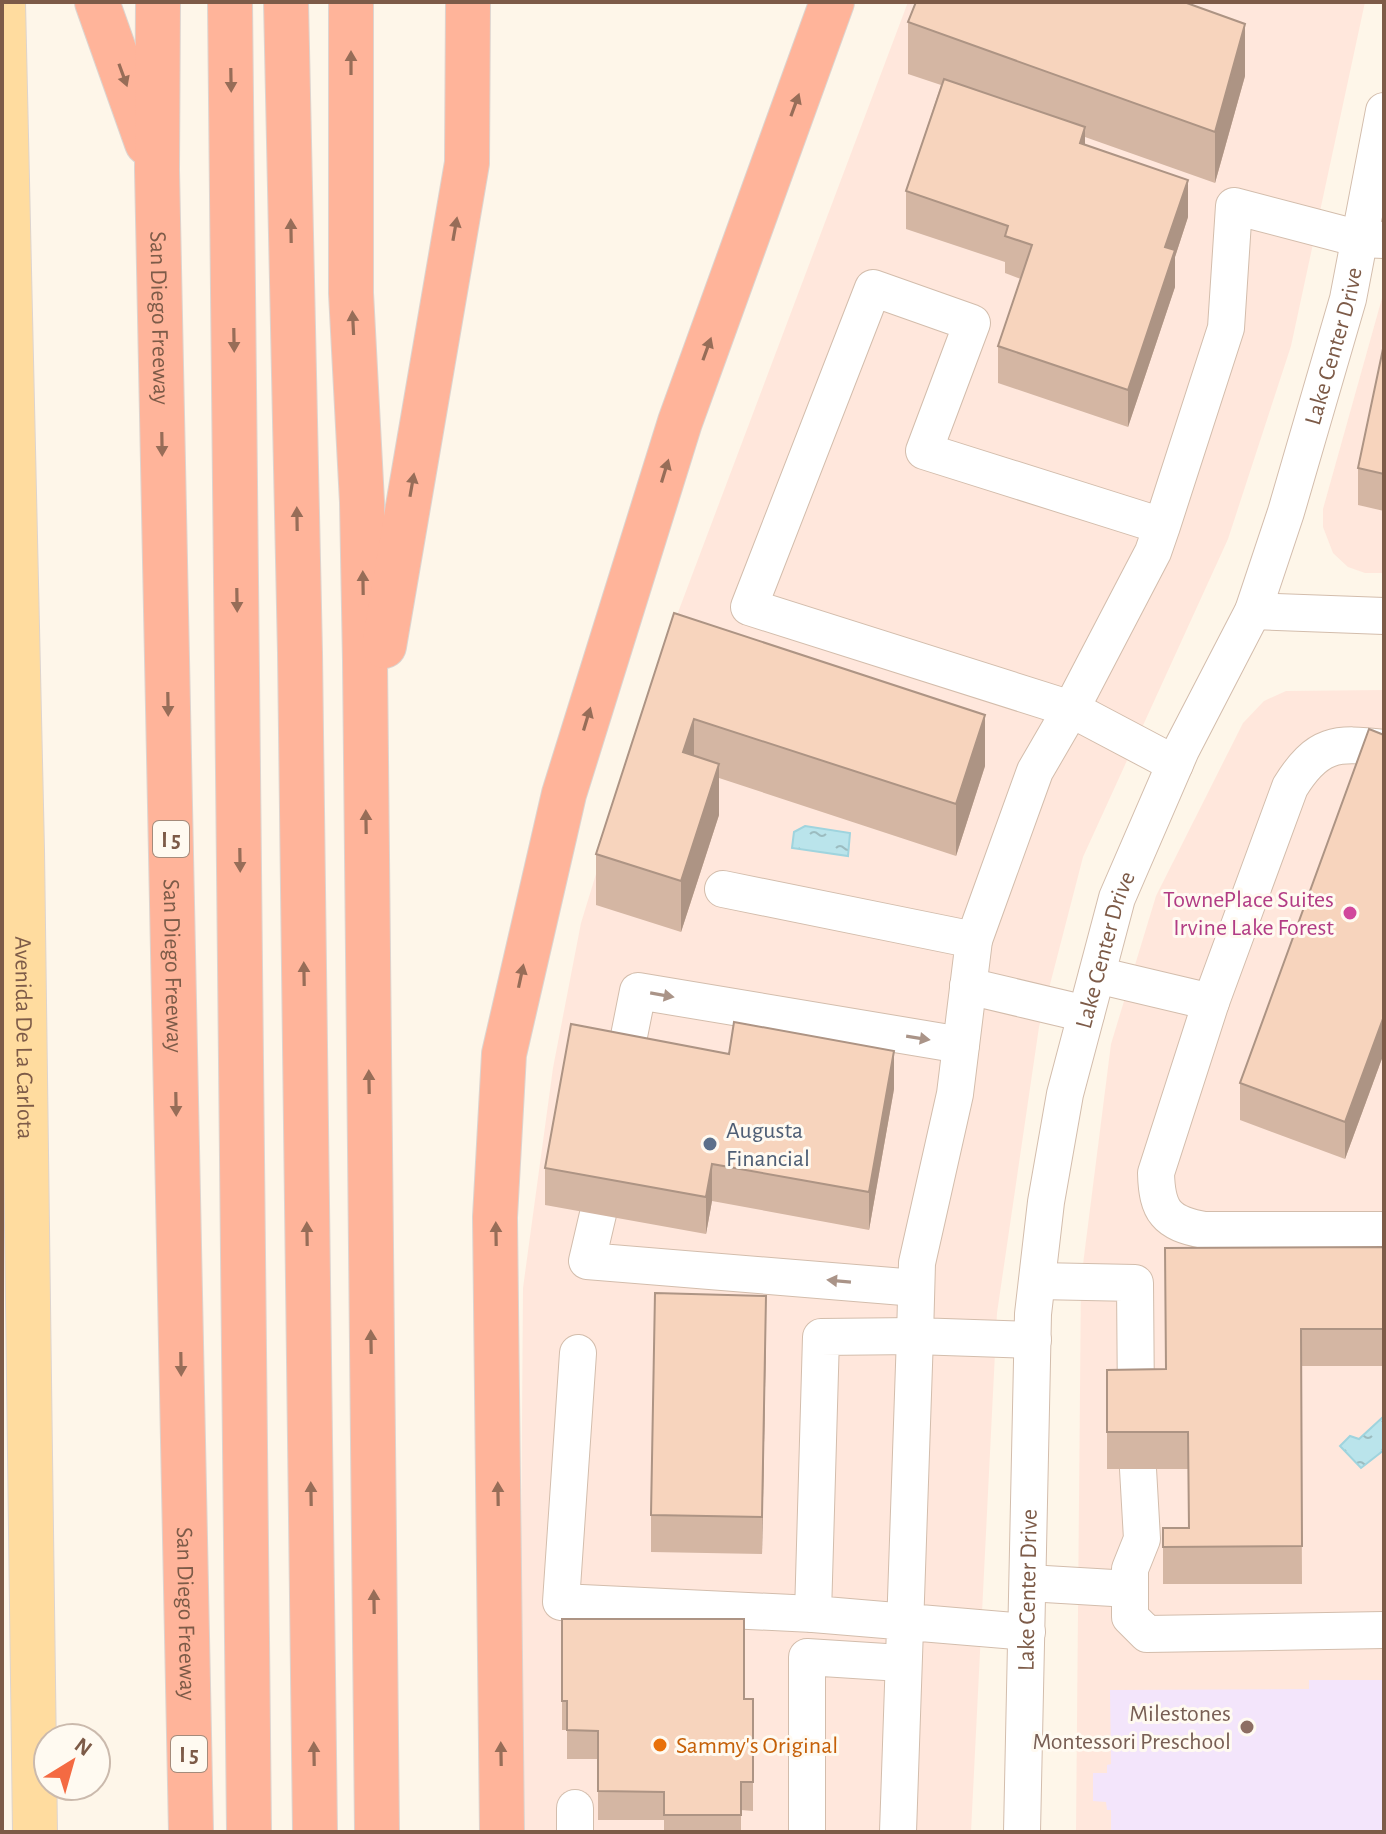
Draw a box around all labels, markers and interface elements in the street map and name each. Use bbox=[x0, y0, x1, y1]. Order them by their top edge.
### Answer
one-way arrow bbox=[345, 50, 357, 75]
one-way arrow bbox=[117, 64, 130, 88]
one-way arrow bbox=[224, 68, 237, 93]
one-way arrow bbox=[789, 92, 802, 116]
one-way arrow bbox=[450, 216, 462, 241]
one-way arrow bbox=[285, 218, 297, 243]
street label: San Diego Freeway bbox=[145, 231, 173, 405]
street label: Lake Center Drive bbox=[1301, 266, 1367, 428]
one-way arrow bbox=[346, 310, 359, 335]
one-way arrow bbox=[228, 328, 240, 353]
one-way arrow bbox=[701, 337, 713, 361]
one-way arrow bbox=[156, 432, 169, 457]
one-way arrow bbox=[659, 459, 672, 483]
one-way arrow bbox=[406, 472, 418, 497]
one-way arrow bbox=[291, 506, 303, 531]
one-way arrow bbox=[357, 570, 370, 595]
one-way arrow bbox=[231, 588, 243, 613]
one-way arrow bbox=[161, 692, 174, 717]
one-way arrow bbox=[582, 707, 594, 731]
one-way arrow bbox=[360, 809, 372, 834]
road number: I 5 bbox=[153, 821, 189, 857]
one-way arrow bbox=[234, 848, 246, 873]
street label: Lake Center Drive bbox=[1072, 868, 1140, 1031]
street label: San Diego Freeway bbox=[159, 879, 186, 1053]
place label: TownePlace Suites Irvine Lake Forest bbox=[1163, 888, 1334, 940]
marker: TownePlace Suites Irvine Lake Forest bbox=[1341, 904, 1359, 922]
street label: Avenida De La Carlota bbox=[10, 936, 37, 1140]
one-way arrow bbox=[298, 961, 310, 986]
one-way arrow bbox=[515, 963, 528, 988]
one-way arrow bbox=[649, 989, 674, 1002]
one-way arrow bbox=[906, 1033, 931, 1045]
one-way arrow bbox=[363, 1069, 375, 1094]
one-way arrow bbox=[170, 1092, 182, 1117]
place label: Augusta Financial bbox=[726, 1119, 810, 1171]
marker: Augusta Financial bbox=[701, 1135, 719, 1153]
one-way arrow bbox=[301, 1221, 313, 1246]
one-way arrow bbox=[489, 1221, 502, 1246]
one-way arrow bbox=[826, 1274, 851, 1287]
one-way arrow bbox=[365, 1329, 377, 1354]
one-way arrow bbox=[175, 1352, 188, 1377]
one-way arrow bbox=[304, 1481, 317, 1506]
one-way arrow bbox=[492, 1481, 505, 1506]
street label: Lake Center Drive bbox=[1014, 1509, 1042, 1671]
street label: San Diego Freeway bbox=[172, 1527, 199, 1701]
one-way arrow bbox=[368, 1589, 380, 1614]
place label: Milestones Montessori Preschool bbox=[1032, 1702, 1231, 1754]
marker: Milestones Montessori Preschool bbox=[1238, 1718, 1256, 1736]
north arrow bbox=[32, 1722, 112, 1802]
text: N bbox=[71, 1733, 96, 1760]
place label: Sammy's Original bbox=[676, 1734, 838, 1758]
road number: I 5 bbox=[171, 1736, 207, 1772]
marker: Sammy's Original bbox=[651, 1736, 669, 1754]
one-way arrow bbox=[308, 1741, 320, 1766]
one-way arrow bbox=[495, 1741, 507, 1766]

